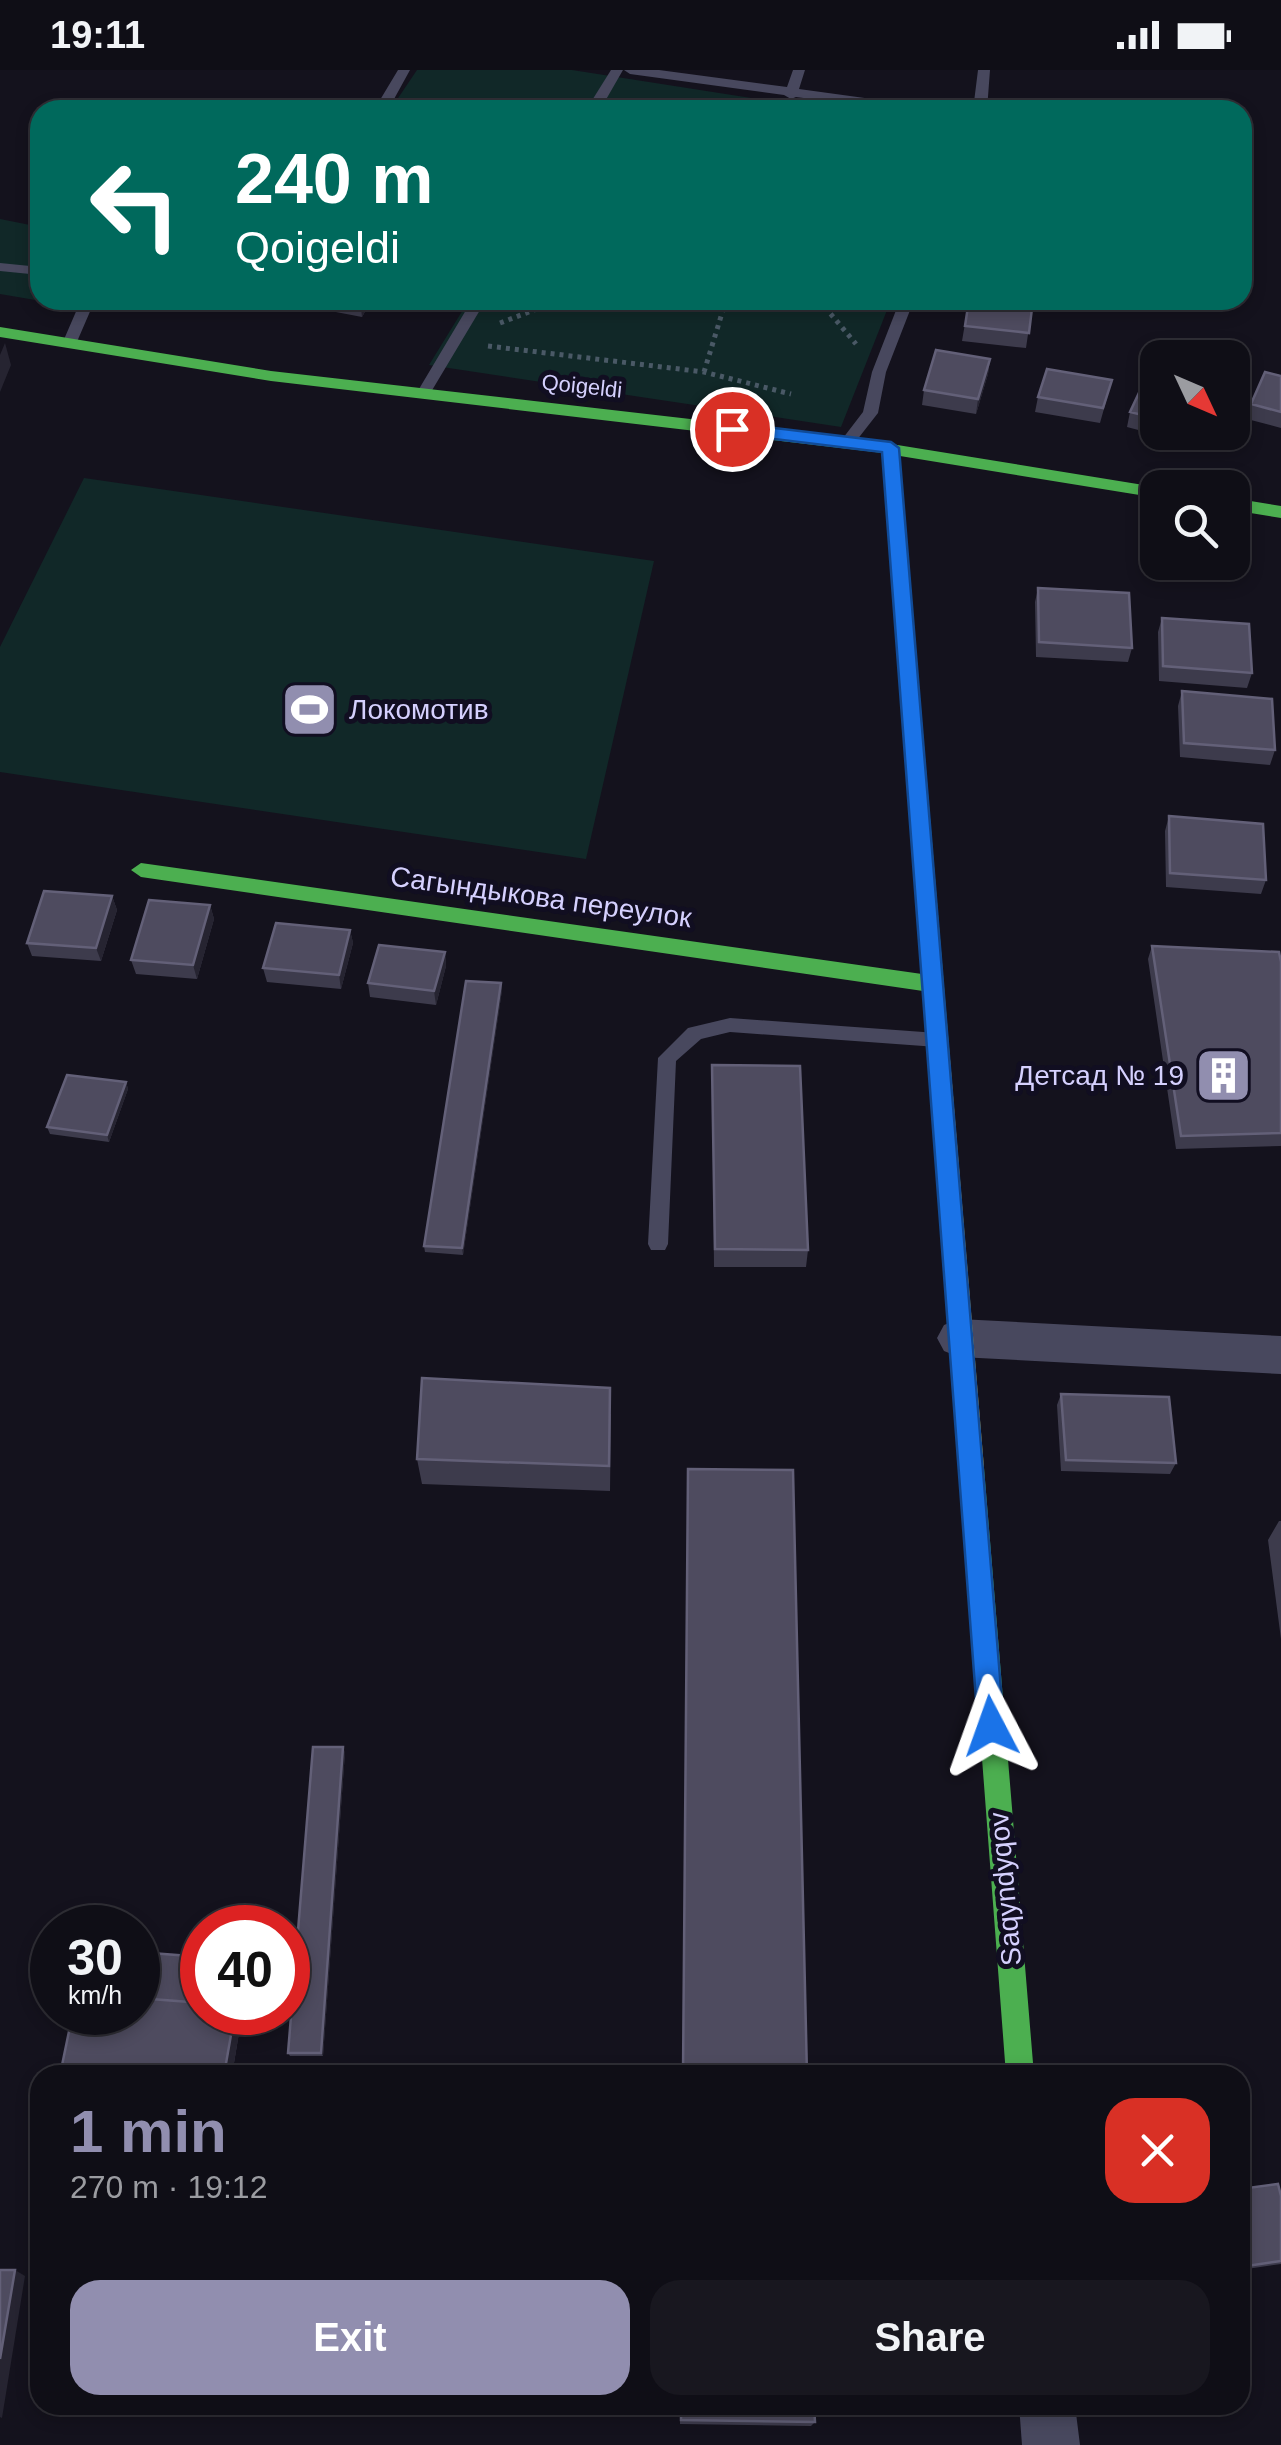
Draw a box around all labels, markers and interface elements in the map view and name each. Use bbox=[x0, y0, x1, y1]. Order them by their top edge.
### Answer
text: 19:11 bbox=[50, 14, 145, 56]
icon: left bbox=[70, 140, 200, 270]
text: 240 m bbox=[235, 140, 433, 218]
text: Qoigeldi bbox=[235, 222, 400, 273]
north arrow bbox=[1140, 340, 1250, 450]
map controls bbox=[1140, 340, 1250, 580]
street label: Qoigeldi bbox=[541, 369, 623, 403]
pin bbox=[690, 387, 775, 472]
icon: arrive bbox=[705, 402, 760, 457]
button: search bbox=[1140, 470, 1250, 580]
sports icon: Локомотив bbox=[280, 679, 340, 739]
place label: Локомотив bbox=[349, 694, 489, 725]
street label: Сагындыкова переулок bbox=[388, 861, 694, 934]
building icon: Детсад № 19 bbox=[1193, 1045, 1253, 1105]
place label: Детсад № 19 bbox=[1015, 1060, 1184, 1091]
position arrow bbox=[939, 1674, 1043, 1778]
street label: Saqyndyqov bbox=[983, 1811, 1027, 1967]
speed limit sign: 40 bbox=[180, 1905, 310, 2035]
text: 30 bbox=[67, 1930, 123, 1986]
text: km/h bbox=[68, 1981, 122, 2009]
text: 1 min bbox=[70, 2098, 227, 2165]
button: close bbox=[1105, 2098, 1210, 2203]
text: 270 m · 19:12 bbox=[70, 2169, 267, 2205]
button: Exit bbox=[70, 2280, 630, 2395]
button: Share bbox=[650, 2280, 1210, 2395]

